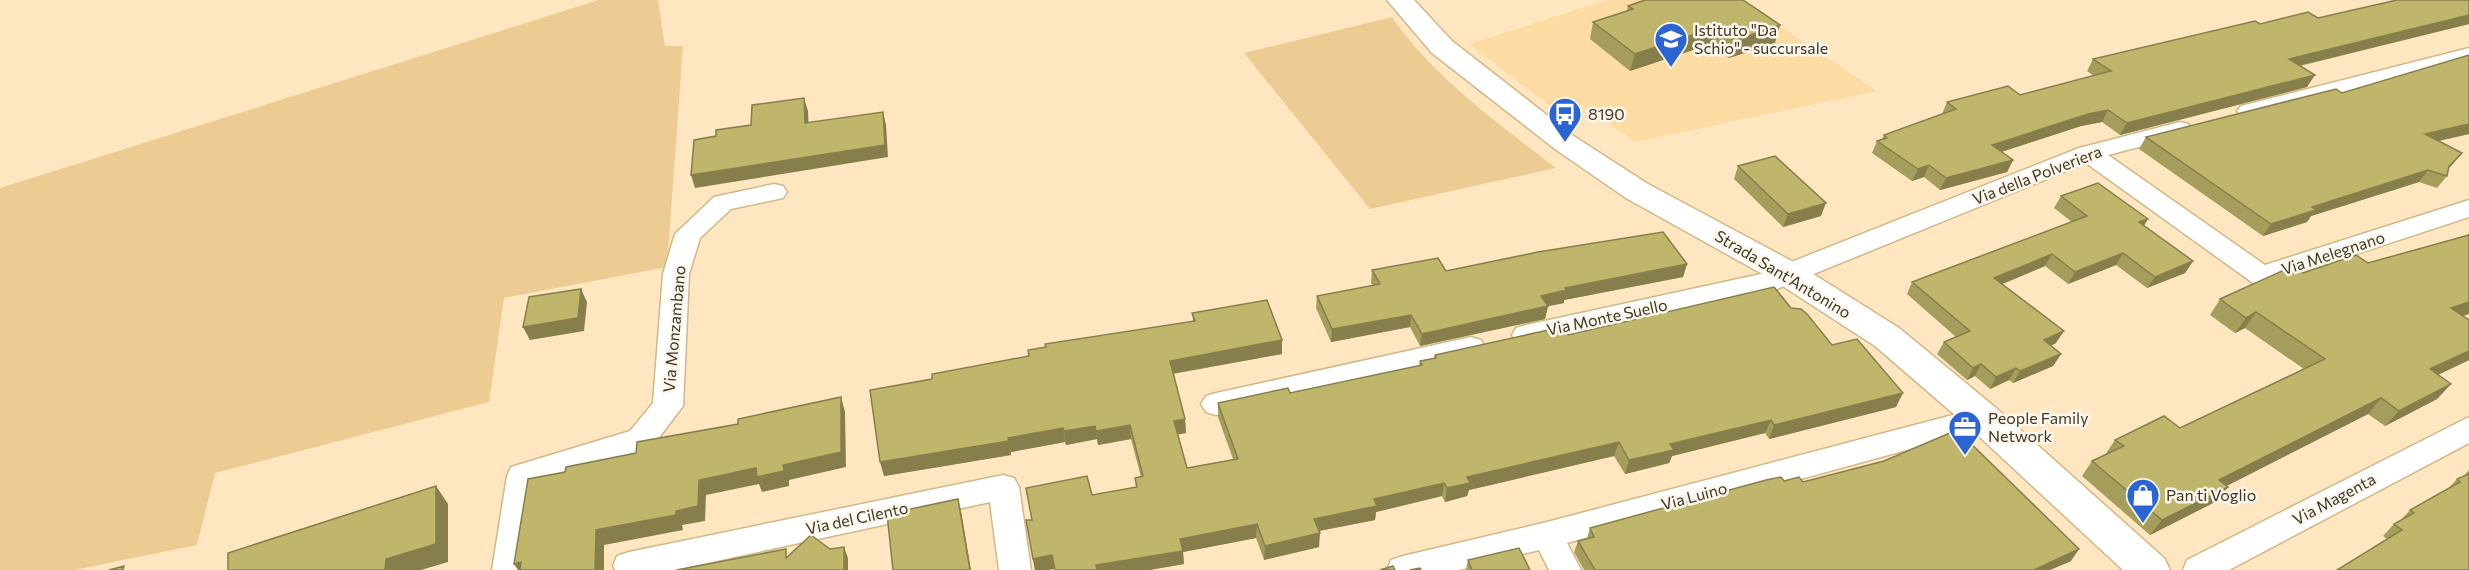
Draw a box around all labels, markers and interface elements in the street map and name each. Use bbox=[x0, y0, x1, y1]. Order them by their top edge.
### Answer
place label: Istituto "Da Schio" - succursale bbox=[1694, 20, 1828, 57]
school or university icon: Istituto "Da Schio" - succursale bbox=[1653, 21, 1689, 68]
bus stop icon: 8190 bbox=[1547, 96, 1583, 143]
place label: 8190 bbox=[1588, 104, 1625, 123]
street label: Via della Polveriera bbox=[1969, 141, 2104, 208]
street label: Strada Sant'Antonino bbox=[1712, 225, 1855, 322]
street label: Via Melegnano bbox=[2279, 227, 2387, 278]
street label: Via Monzambano bbox=[658, 265, 689, 393]
street label: Via Monte Suello bbox=[1545, 294, 1669, 339]
place label: People Family Network bbox=[1988, 408, 2088, 445]
office icon: People Family Network bbox=[1947, 409, 1983, 456]
street label: Via Magenta bbox=[2289, 469, 2378, 528]
shop icon: Pan ti Voglio bbox=[2125, 477, 2161, 524]
street label: Via Luino bbox=[1659, 478, 1729, 513]
place label: Pan ti Voglio bbox=[2166, 485, 2256, 504]
street label: Via del Cilento bbox=[804, 497, 910, 538]

